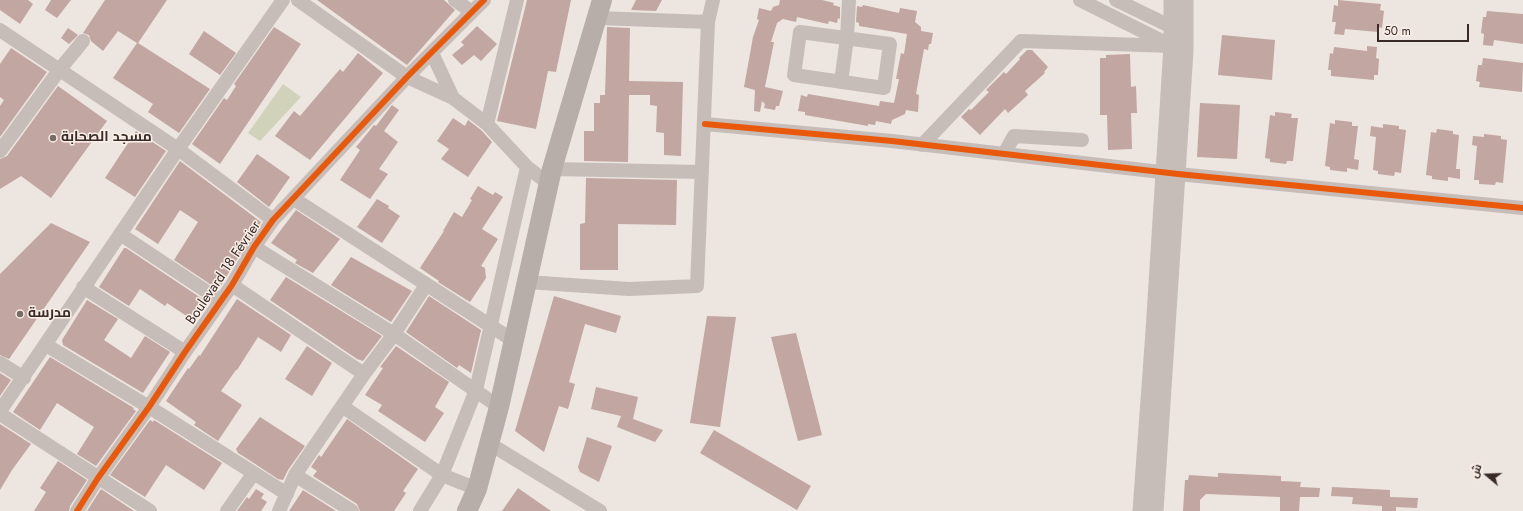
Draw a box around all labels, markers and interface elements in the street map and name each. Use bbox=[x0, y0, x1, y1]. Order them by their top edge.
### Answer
scale bar bbox=[1379, 16, 1471, 42]
text: 50 m bbox=[1384, 22, 1411, 40]
place label: مسجد الصحابة bbox=[61, 130, 152, 146]
marker: مسجد الصحابة bbox=[48, 133, 58, 143]
street label: Boulevard 18 Février bbox=[183, 218, 265, 328]
place label: مدرسة bbox=[28, 306, 71, 322]
marker: مدرسة bbox=[15, 309, 25, 319]
north arrow bbox=[1467, 455, 1507, 495]
text: ش bbox=[1466, 462, 1486, 480]

